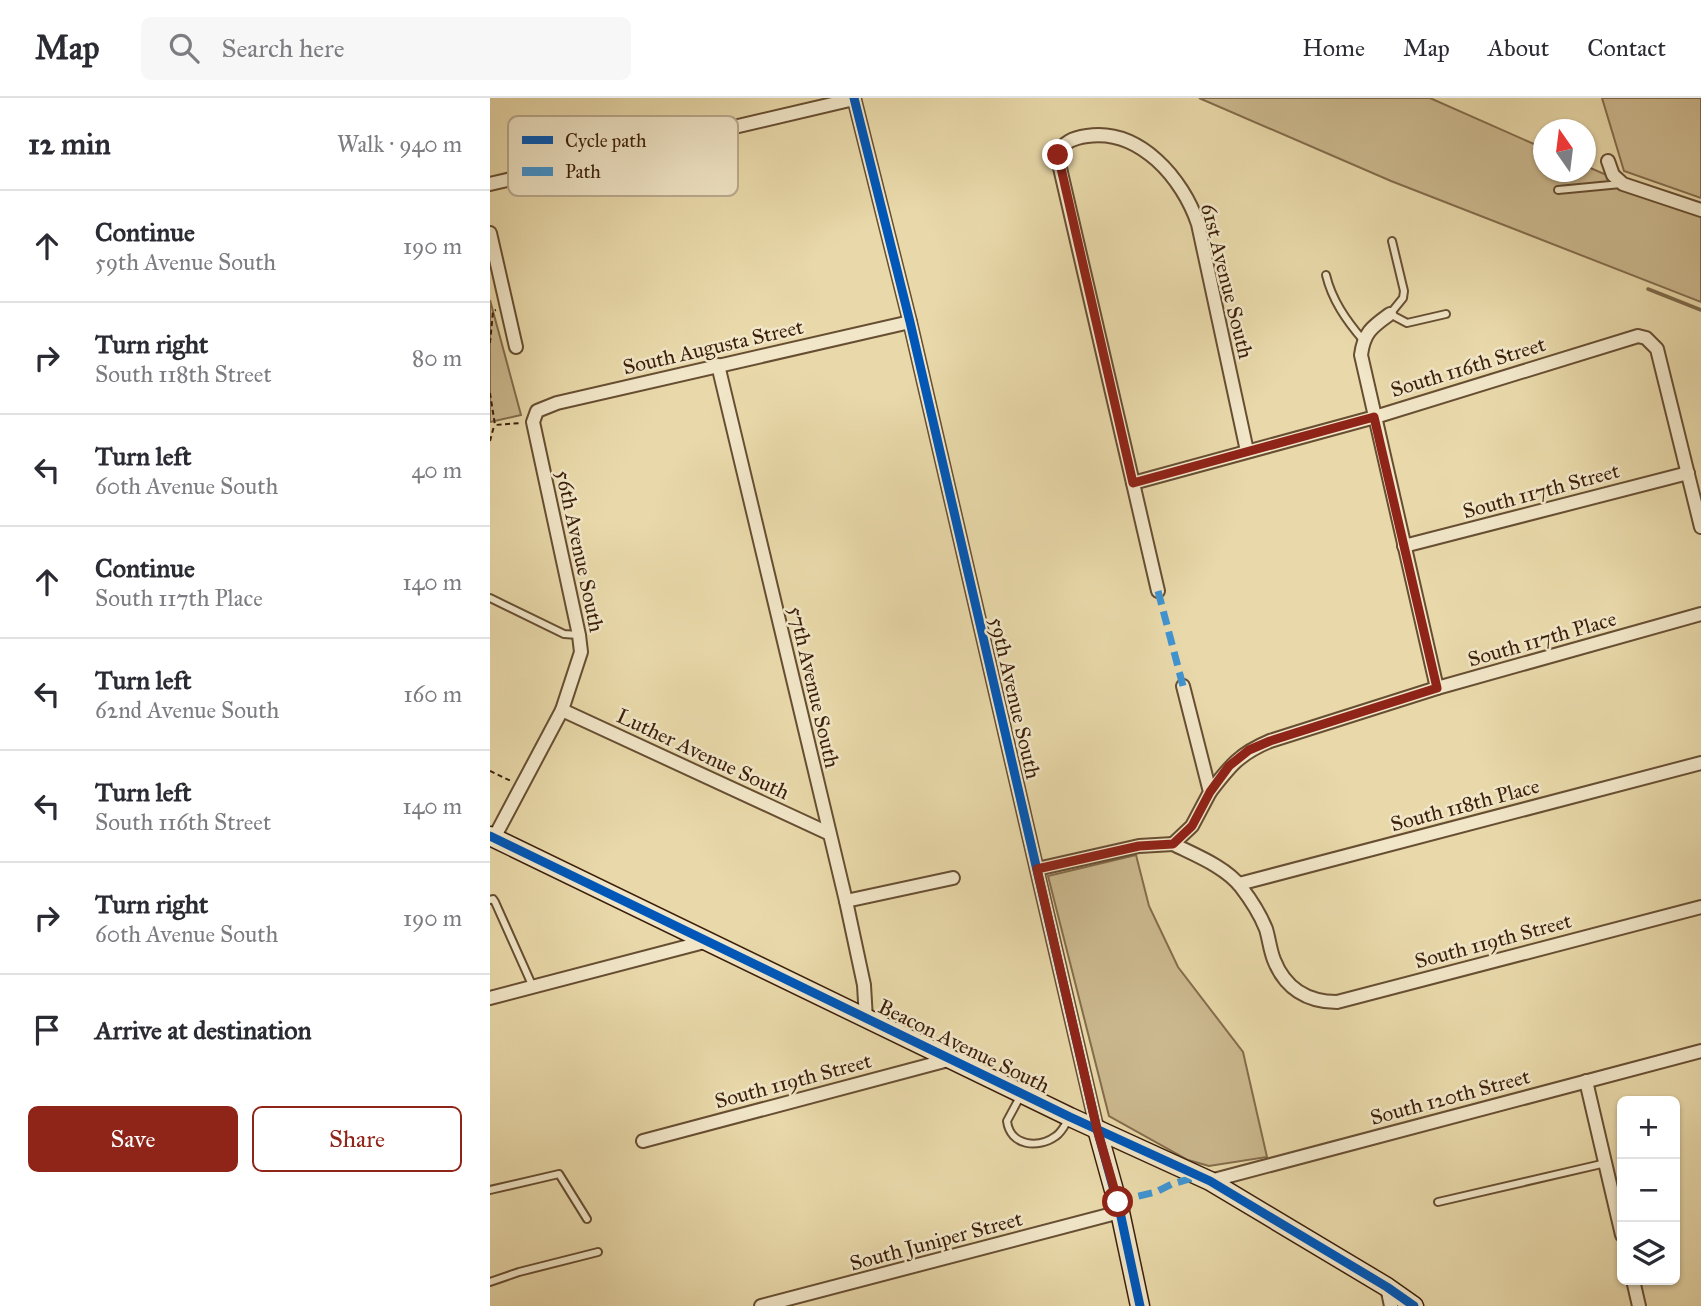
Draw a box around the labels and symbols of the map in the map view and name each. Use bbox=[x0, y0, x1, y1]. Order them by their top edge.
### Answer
legend bbox=[508, 116, 738, 196]
north arrow bbox=[1533, 119, 1596, 182]
text: Cycle path bbox=[565, 129, 647, 152]
route end bbox=[1042, 139, 1073, 170]
text: Path bbox=[565, 160, 601, 183]
street label: 61st Avenue South bbox=[1195, 201, 1259, 362]
street label: South Augusta Street bbox=[620, 313, 806, 380]
street label: South 116th Street bbox=[1387, 331, 1549, 403]
street label: South 117th Street bbox=[1460, 457, 1623, 524]
street label: 56th Avenue South bbox=[550, 468, 610, 635]
street label: 57th Avenue South bbox=[783, 604, 845, 771]
street label: South 117th Place bbox=[1465, 605, 1619, 673]
street label: 59th Avenue South bbox=[984, 615, 1046, 782]
street label: Luther Avenue South bbox=[613, 703, 794, 806]
street label: South 118th Place bbox=[1388, 773, 1543, 837]
street label: South 119th Street bbox=[1412, 907, 1575, 974]
street label: Beacon Avenue South bbox=[874, 993, 1054, 1099]
street label: South 119th Street bbox=[712, 1047, 875, 1114]
street label: South 120th Street bbox=[1367, 1063, 1533, 1131]
route start bbox=[1102, 1186, 1133, 1217]
street label: South Juniper Street bbox=[847, 1205, 1026, 1277]

